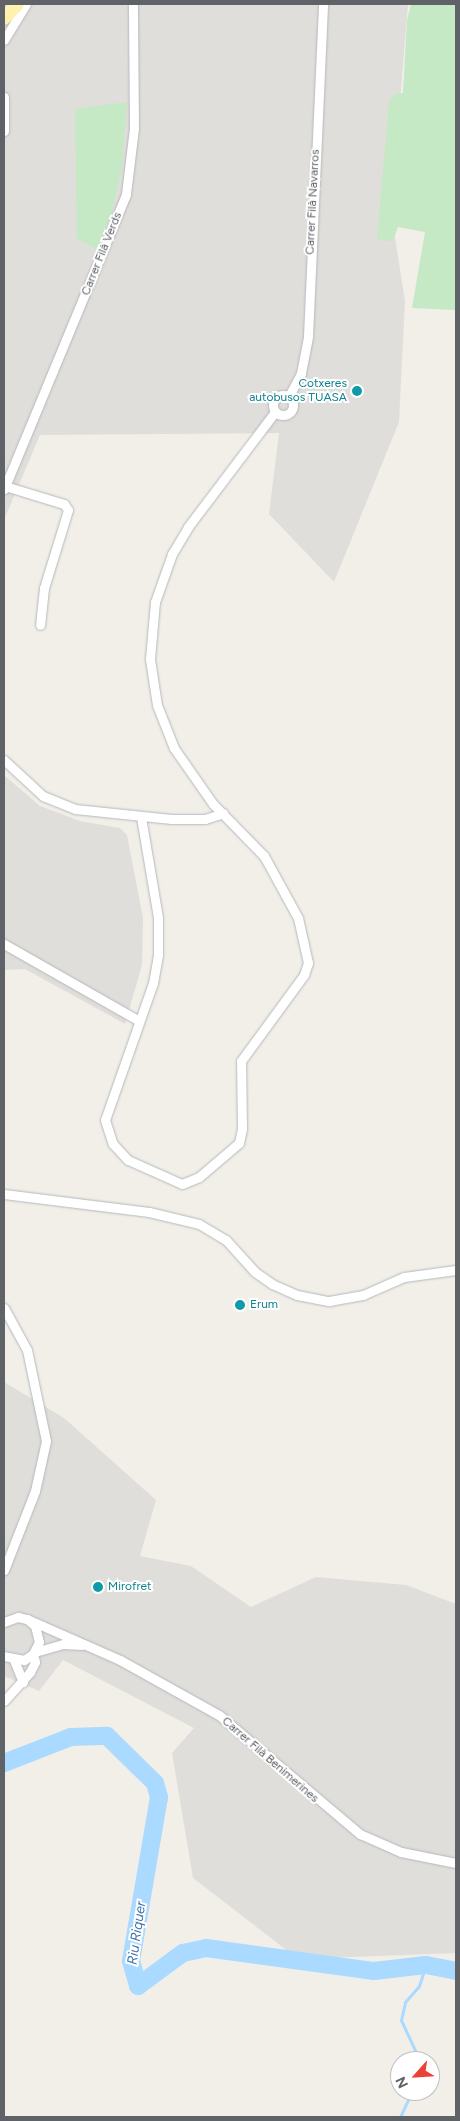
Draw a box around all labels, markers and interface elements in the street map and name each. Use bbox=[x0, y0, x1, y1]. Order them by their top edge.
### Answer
street label: Carrer Filà Navarros bbox=[303, 149, 323, 255]
street label: Carrer Filà Verds bbox=[79, 210, 125, 298]
place label: Cotxeres autobusos TUASA bbox=[249, 377, 347, 405]
marker: Cotxeres autobusos TUASA bbox=[351, 385, 363, 397]
place label: Erum bbox=[250, 1298, 278, 1312]
marker: Erum bbox=[234, 1299, 246, 1311]
place label: Mirofret bbox=[108, 1580, 152, 1594]
marker: Mirofret bbox=[92, 1581, 104, 1593]
street label: Carrer Filà Benimerines bbox=[219, 1714, 321, 1806]
water label: Riu Riquer bbox=[124, 1900, 150, 1966]
north arrow bbox=[390, 2051, 440, 2101]
text: N bbox=[392, 2074, 412, 2091]

